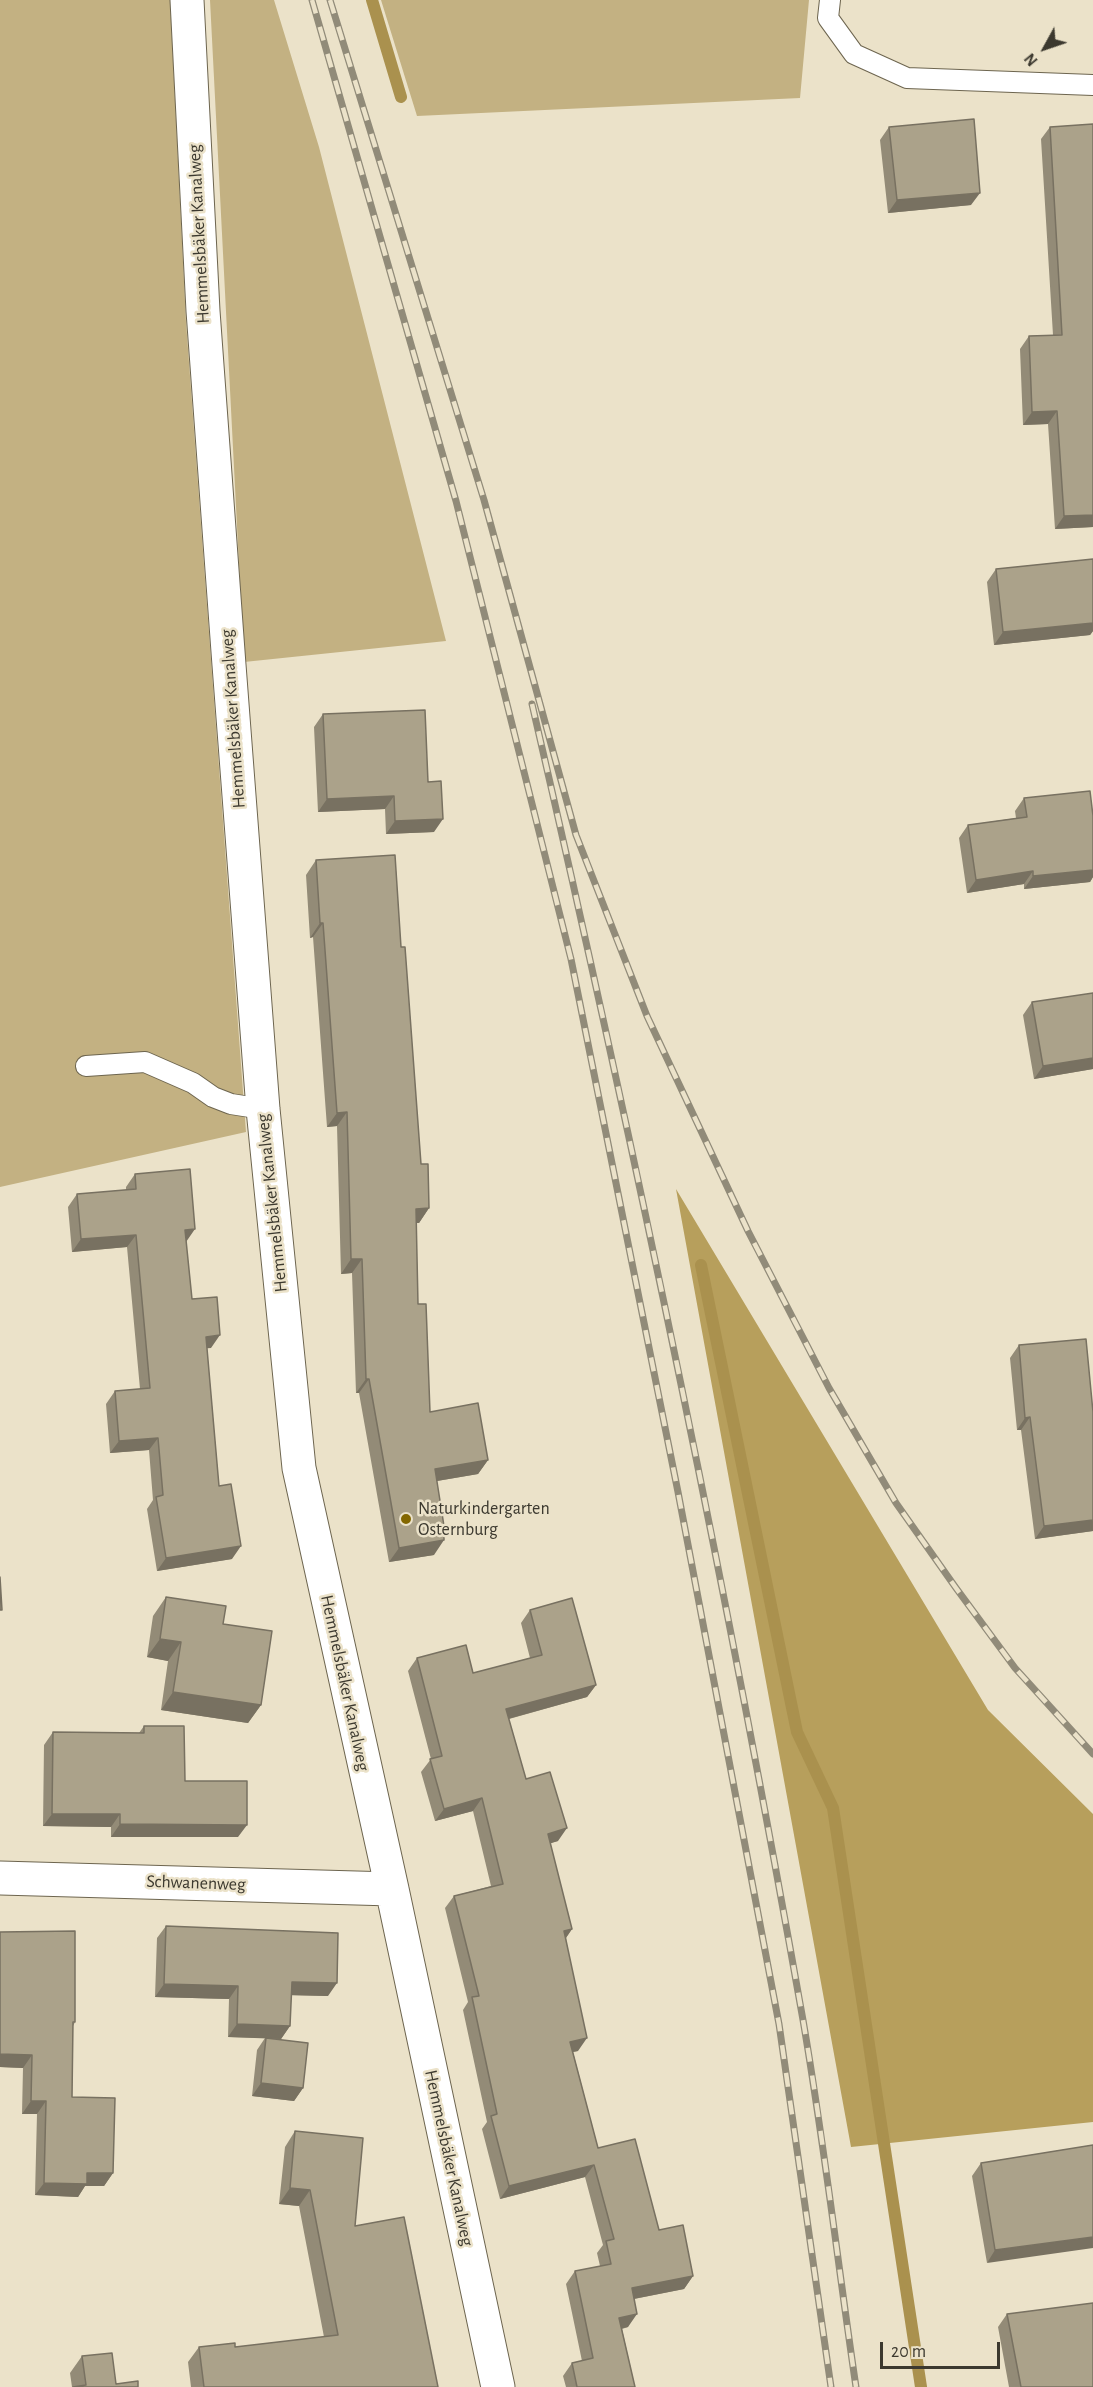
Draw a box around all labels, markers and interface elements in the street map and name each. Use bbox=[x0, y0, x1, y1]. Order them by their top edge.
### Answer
north arrow bbox=[1015, 18, 1075, 78]
text: N bbox=[1022, 50, 1041, 69]
street label: Hemmelsbäker Kanalweg bbox=[184, 144, 214, 324]
street label: Hemmelsbäker Kanalweg bbox=[216, 629, 250, 809]
street label: Hemmelsbäker Kanalweg bbox=[252, 1113, 292, 1293]
place label: Naturkindergarten Osternburg bbox=[418, 1498, 550, 1540]
marker: Naturkindergarten Osternburg bbox=[399, 1512, 413, 1526]
street label: Hemmelsbäker Kanalweg bbox=[316, 1593, 374, 1773]
street label: Schwanenweg bbox=[146, 1870, 246, 1896]
street label: Hemmelsbäker Kanalweg bbox=[420, 2068, 478, 2248]
scale bar bbox=[883, 2330, 1003, 2368]
text: 20 m bbox=[891, 2343, 926, 2361]

